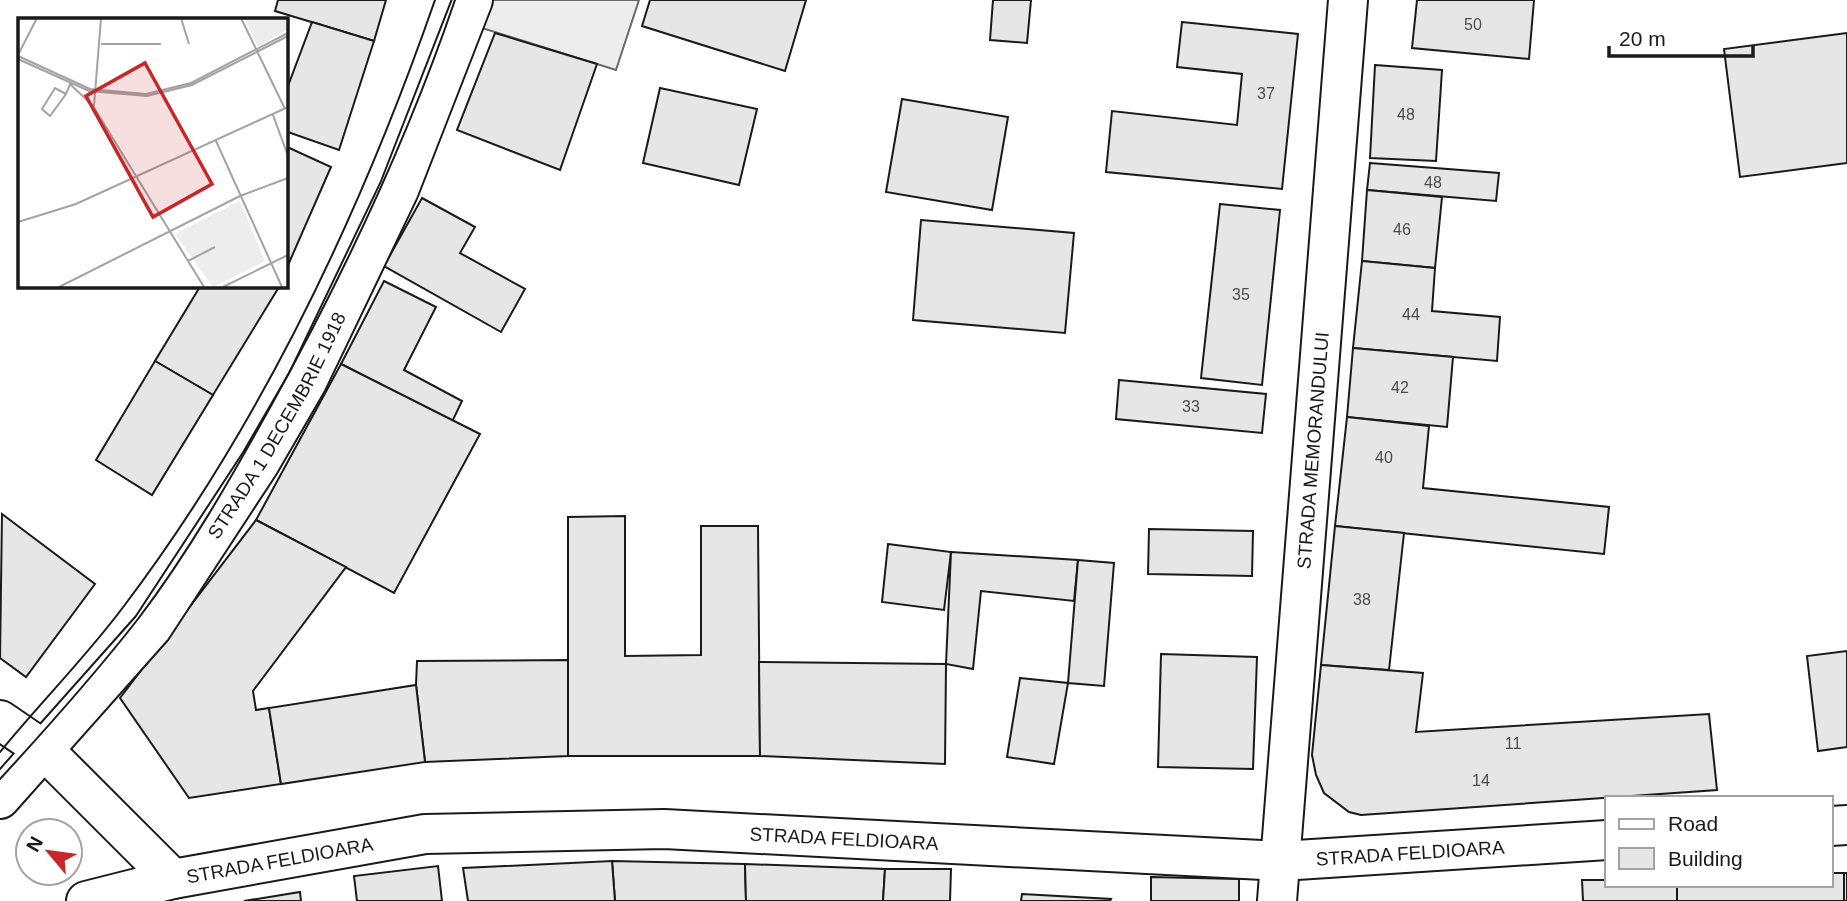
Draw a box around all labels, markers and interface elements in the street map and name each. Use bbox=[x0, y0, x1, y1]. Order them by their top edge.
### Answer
scale bar bbox=[1609, 14, 1752, 58]
house number: 50 bbox=[1464, 16, 1482, 33]
inset map bbox=[18, 18, 287, 287]
text: 20 m bbox=[1619, 27, 1666, 50]
house number: 37 bbox=[1257, 85, 1275, 102]
house number: 48 bbox=[1397, 106, 1415, 123]
house number: 48 bbox=[1424, 174, 1442, 191]
house number: 46 bbox=[1393, 221, 1411, 238]
house number: 35 bbox=[1232, 286, 1250, 303]
house number: 44 bbox=[1402, 306, 1420, 323]
street label: STRADA 1 DECEMBRIE 1918 bbox=[203, 309, 349, 542]
street label: STRADA MEMORANDULUI bbox=[1293, 331, 1332, 570]
house number: 42 bbox=[1391, 379, 1409, 396]
house number: 33 bbox=[1182, 398, 1200, 415]
house number: 40 bbox=[1375, 449, 1393, 466]
house number: 38 bbox=[1353, 591, 1371, 608]
house number: 11 bbox=[1505, 735, 1521, 752]
house number: 14 bbox=[1472, 772, 1490, 789]
legend bbox=[1605, 796, 1833, 887]
text: Road bbox=[1668, 812, 1718, 835]
north arrow bbox=[14, 817, 84, 887]
street label: STRADA FELDIOARA bbox=[749, 823, 939, 854]
text: N bbox=[22, 833, 47, 855]
street label: STRADA FELDIOARA bbox=[185, 833, 375, 887]
street label: STRADA FELDIOARA bbox=[1315, 836, 1505, 869]
text: Building bbox=[1668, 847, 1743, 870]

